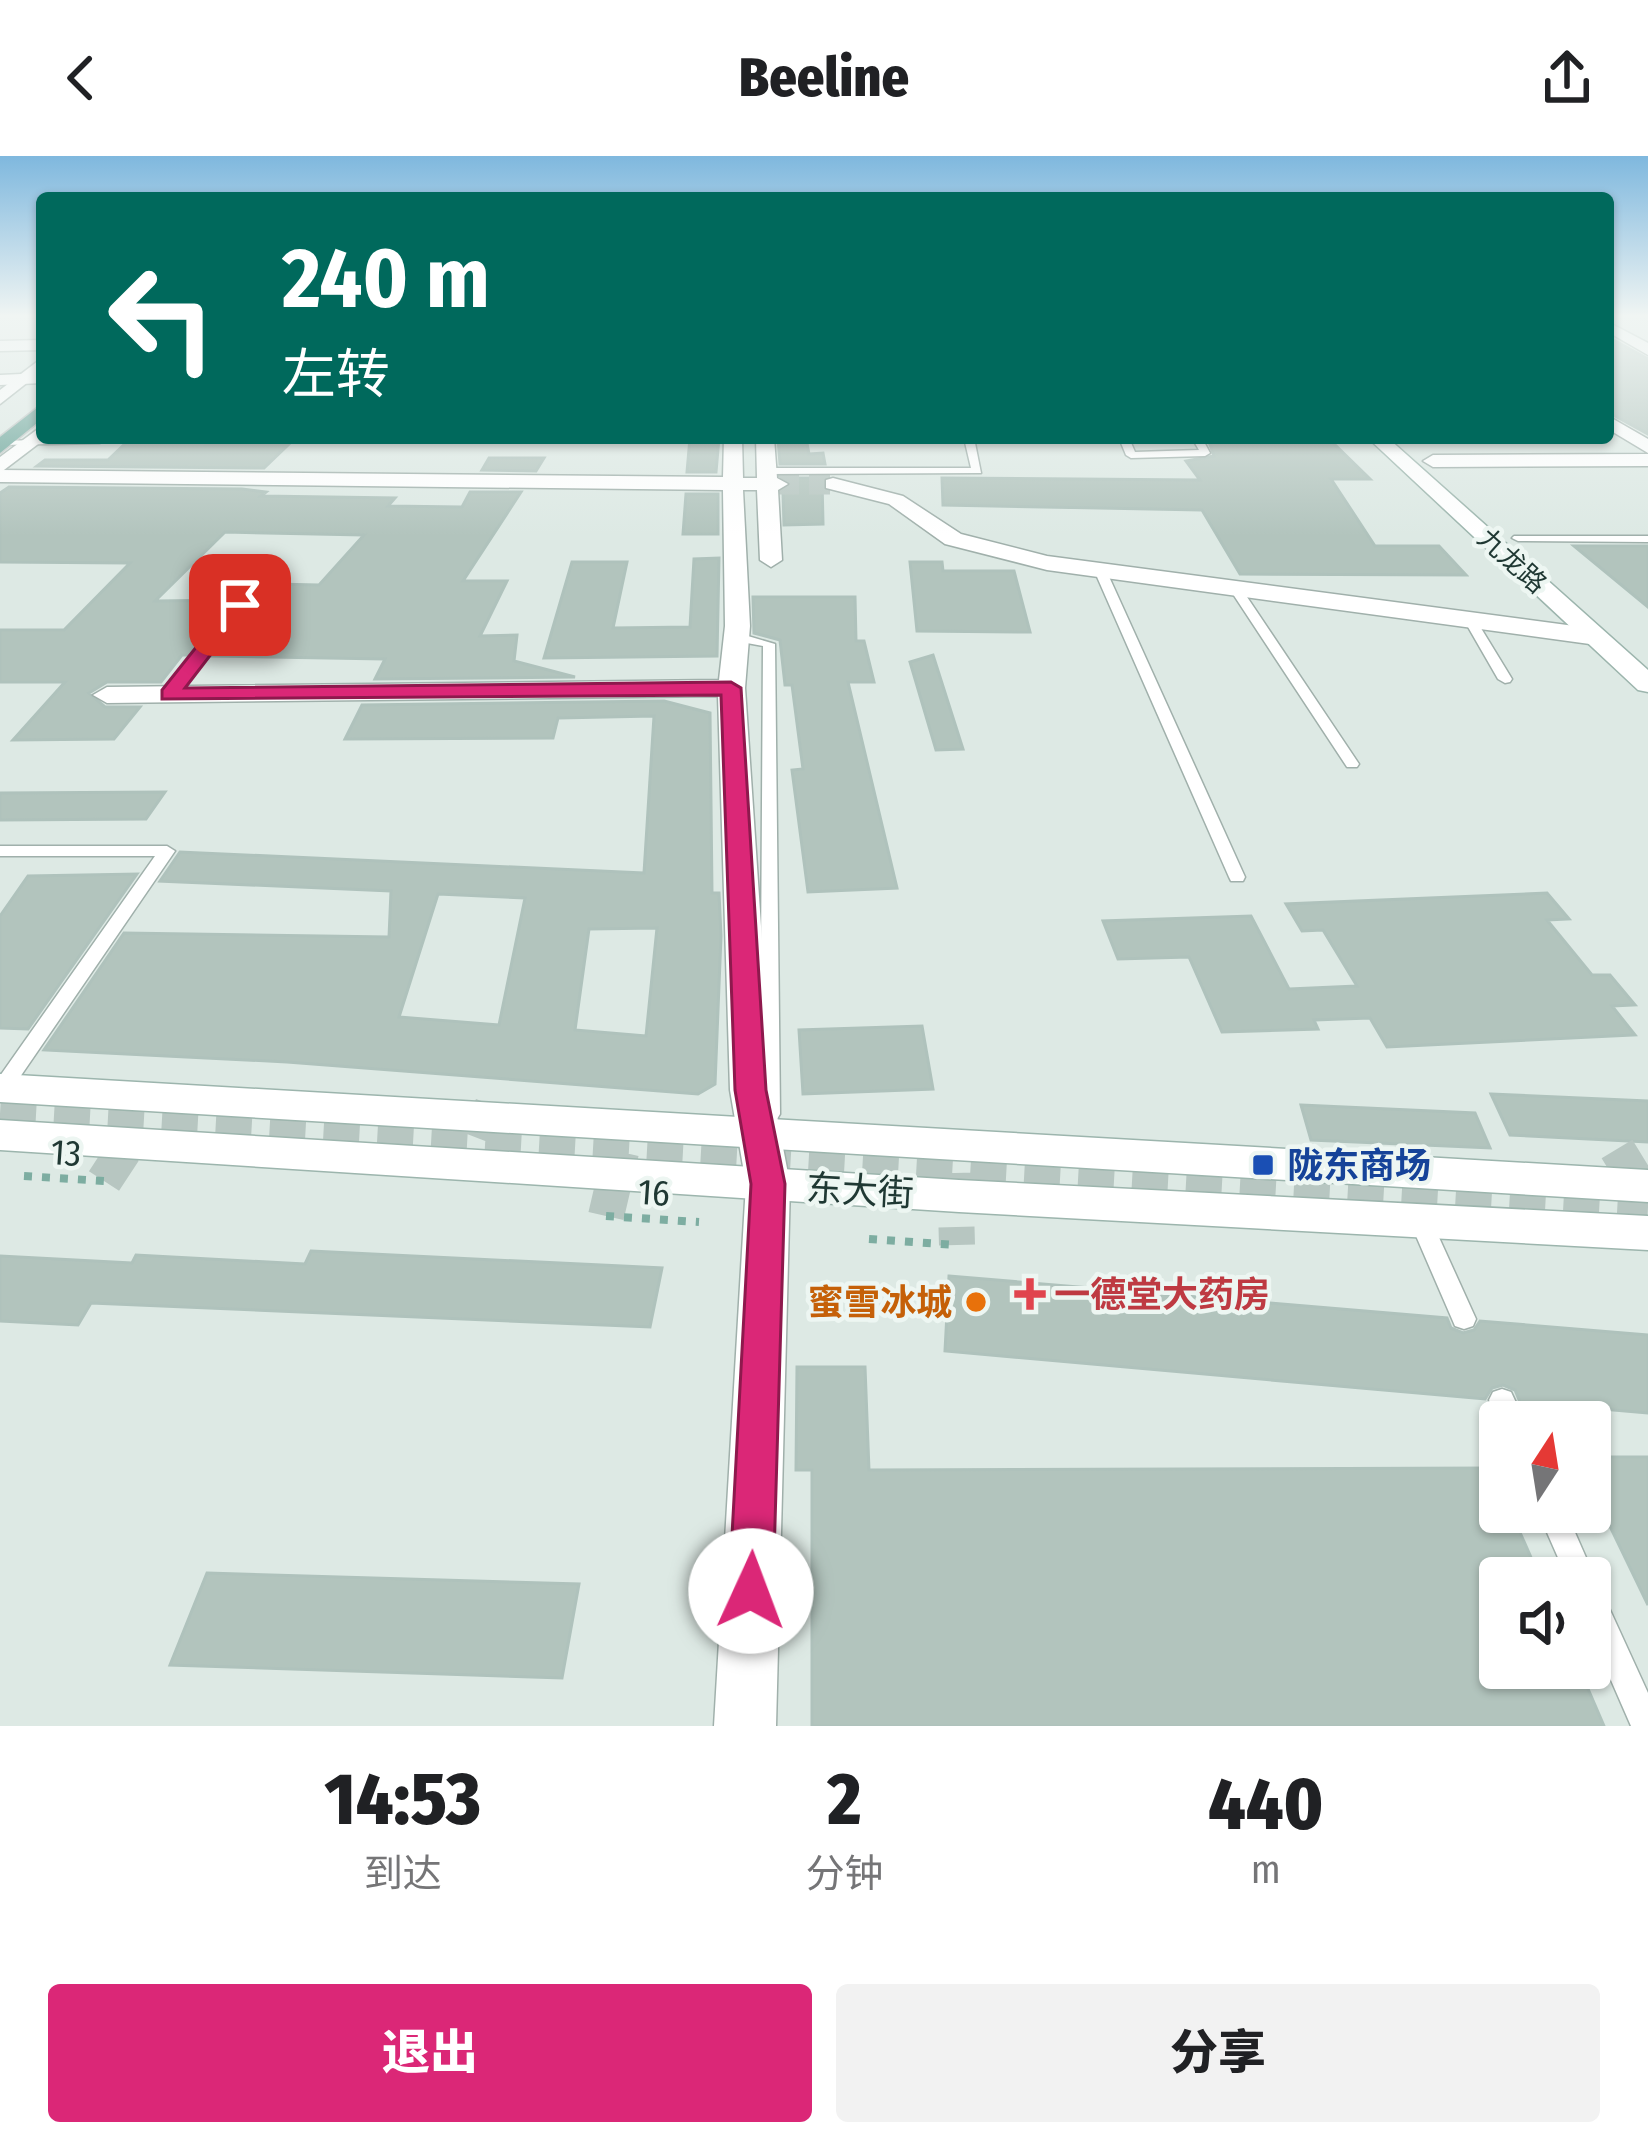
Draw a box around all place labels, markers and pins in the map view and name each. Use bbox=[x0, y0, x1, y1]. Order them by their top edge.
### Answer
pin bbox=[189, 554, 291, 656]
place label: 陇东商场 bbox=[1287, 1144, 1431, 1188]
marker: 陇东商场 bbox=[1250, 1152, 1276, 1178]
place label: 一德堂大药房 bbox=[1054, 1273, 1270, 1317]
place label: 蜜雪冰城 bbox=[808, 1281, 952, 1325]
marker: 一德堂大药房 bbox=[1017, 1281, 1043, 1307]
marker: 蜜雪冰城 bbox=[963, 1289, 989, 1315]

